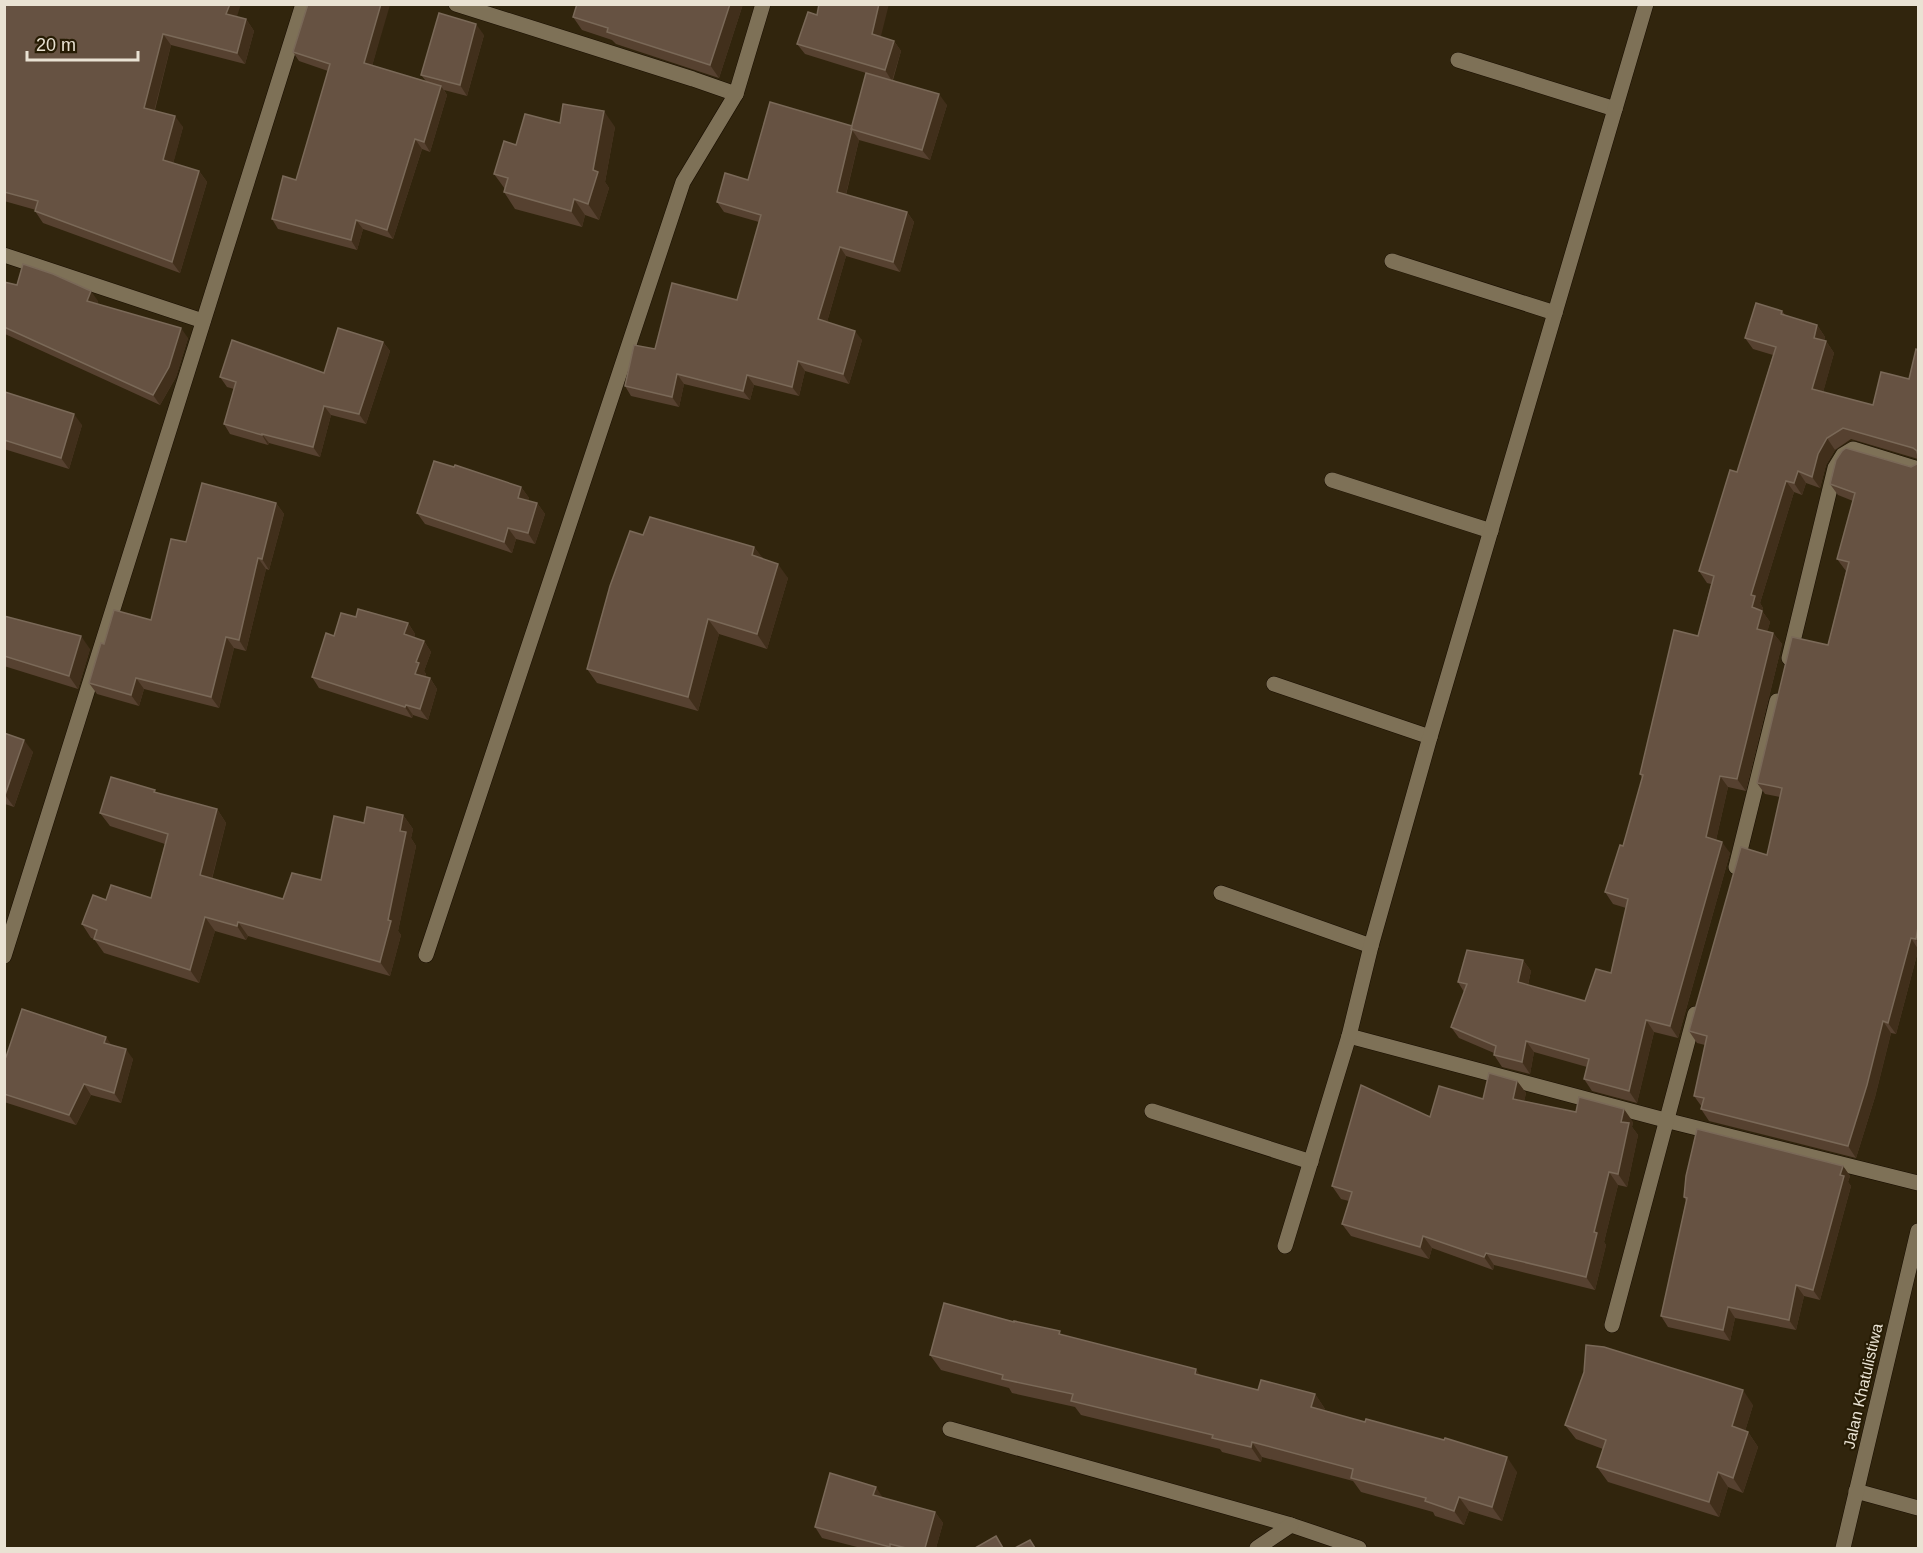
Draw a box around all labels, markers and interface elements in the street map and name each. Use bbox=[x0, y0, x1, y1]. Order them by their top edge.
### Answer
scale bar bbox=[27, 24, 138, 62]
text: 20 m bbox=[36, 35, 76, 55]
street label: Jalan Khatulistiwa bbox=[1840, 1322, 1886, 1450]

